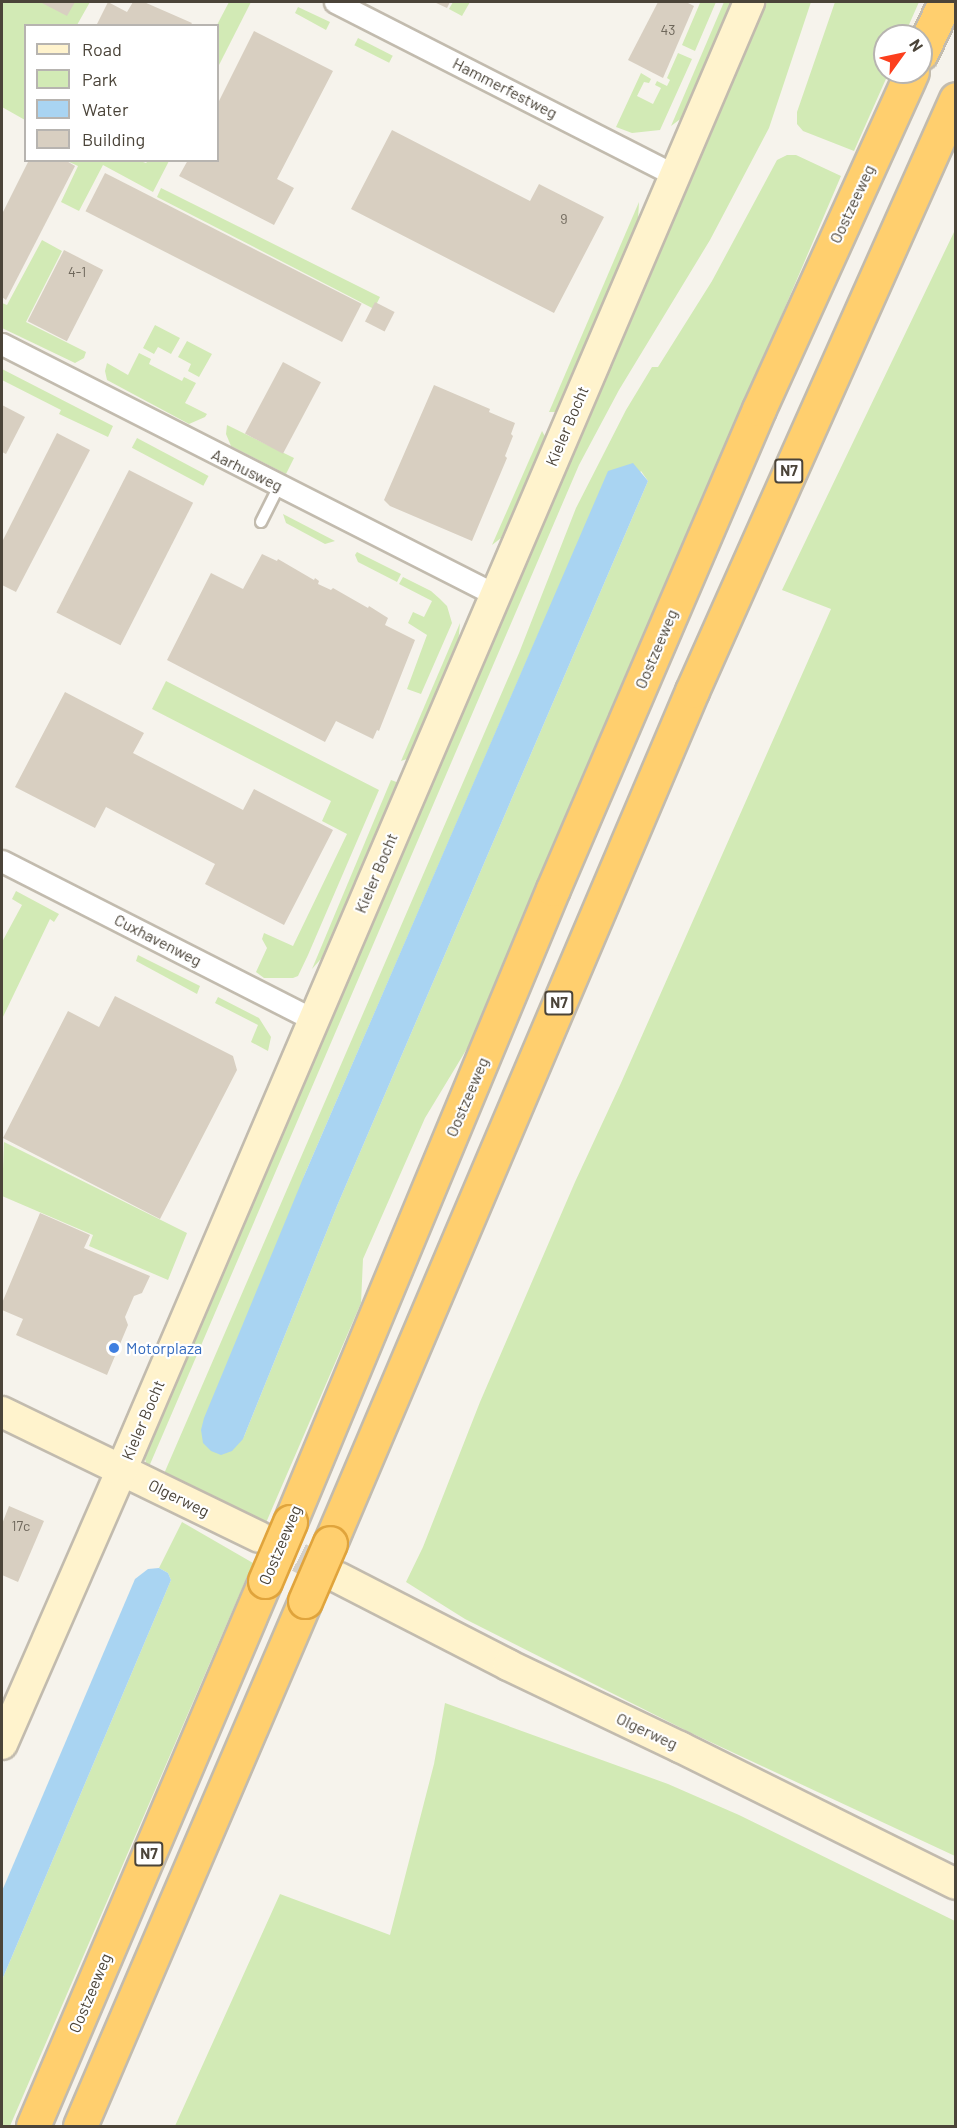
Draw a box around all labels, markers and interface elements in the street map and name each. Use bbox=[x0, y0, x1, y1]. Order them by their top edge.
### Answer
house number: 43 bbox=[661, 22, 675, 38]
legend bbox=[24, 24, 219, 162]
north arrow bbox=[873, 24, 933, 84]
text: N bbox=[906, 35, 928, 55]
text: Road bbox=[82, 38, 122, 60]
street label: Hammerfestweg bbox=[450, 53, 560, 123]
text: Park bbox=[82, 68, 117, 90]
text: Water bbox=[82, 98, 129, 120]
text: Building bbox=[82, 128, 145, 150]
street label: Oostzeeweg bbox=[825, 162, 879, 246]
house number: 9 bbox=[560, 211, 568, 227]
house number: 4-1 bbox=[68, 264, 86, 280]
street label: Kieler Bocht bbox=[542, 383, 592, 469]
street label: Aarhusweg bbox=[208, 445, 286, 495]
road number: N7 bbox=[774, 459, 804, 483]
street label: Oostzeeweg bbox=[631, 606, 681, 692]
street label: Kieler Bocht bbox=[351, 830, 401, 916]
street label: Cuxhavenweg bbox=[111, 910, 205, 970]
road number: N7 bbox=[544, 991, 574, 1015]
street label: Oostzeeweg bbox=[442, 1054, 492, 1140]
place label: Motorplaza bbox=[126, 1338, 202, 1358]
marker: Motorplaza bbox=[107, 1341, 121, 1355]
street label: Kieler Bocht bbox=[118, 1377, 168, 1463]
street label: Olgerweg bbox=[145, 1475, 213, 1521]
street label: Oostzeeweg bbox=[255, 1502, 305, 1588]
house number: 17c bbox=[12, 1518, 30, 1534]
street label: Olgerweg bbox=[613, 1708, 681, 1754]
road number: N7 bbox=[134, 1842, 164, 1866]
street label: Oostzeeweg bbox=[65, 1950, 115, 2036]

